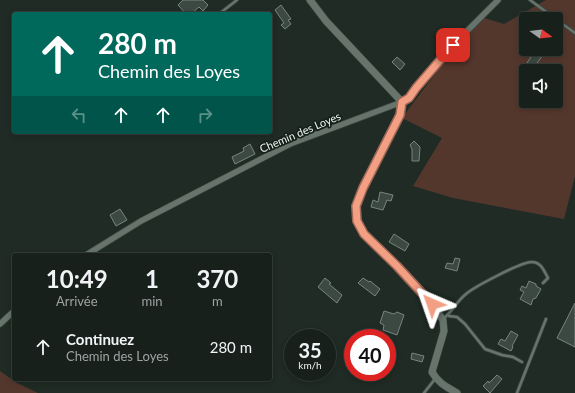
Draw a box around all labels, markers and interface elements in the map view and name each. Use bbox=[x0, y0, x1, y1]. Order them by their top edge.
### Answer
north arrow bbox=[519, 12, 563, 56]
map controls bbox=[519, 12, 563, 108]
text: 280 m bbox=[98, 26, 177, 60]
icon: ahead bbox=[32, 28, 84, 80]
pin bbox=[436, 28, 470, 62]
icon: arrive bbox=[442, 34, 464, 56]
text: Chemin des Loyes bbox=[98, 60, 240, 82]
button: sound bbox=[519, 64, 563, 108]
icon: left bbox=[68, 104, 90, 126]
icon: ahead bbox=[110, 104, 132, 126]
icon: ahead bbox=[152, 104, 174, 126]
icon: right bbox=[194, 104, 216, 126]
street label: Chemin des Loyes bbox=[257, 109, 343, 155]
text: 10:49 bbox=[46, 264, 108, 293]
text: 1 bbox=[145, 264, 159, 293]
text: 370 bbox=[196, 264, 238, 293]
position arrow bbox=[411, 283, 453, 325]
text: Arrivée bbox=[56, 293, 98, 309]
text: min bbox=[142, 293, 163, 309]
text: m bbox=[212, 293, 223, 309]
speed limit sign: 40 bbox=[344, 329, 396, 381]
text: Continuez bbox=[66, 330, 134, 348]
icon: ahead bbox=[32, 336, 54, 358]
text: 280 m bbox=[210, 338, 252, 356]
text: 35 bbox=[298, 338, 322, 362]
text: Chemin des Loyes bbox=[66, 348, 169, 364]
text: km/h bbox=[298, 359, 322, 371]

